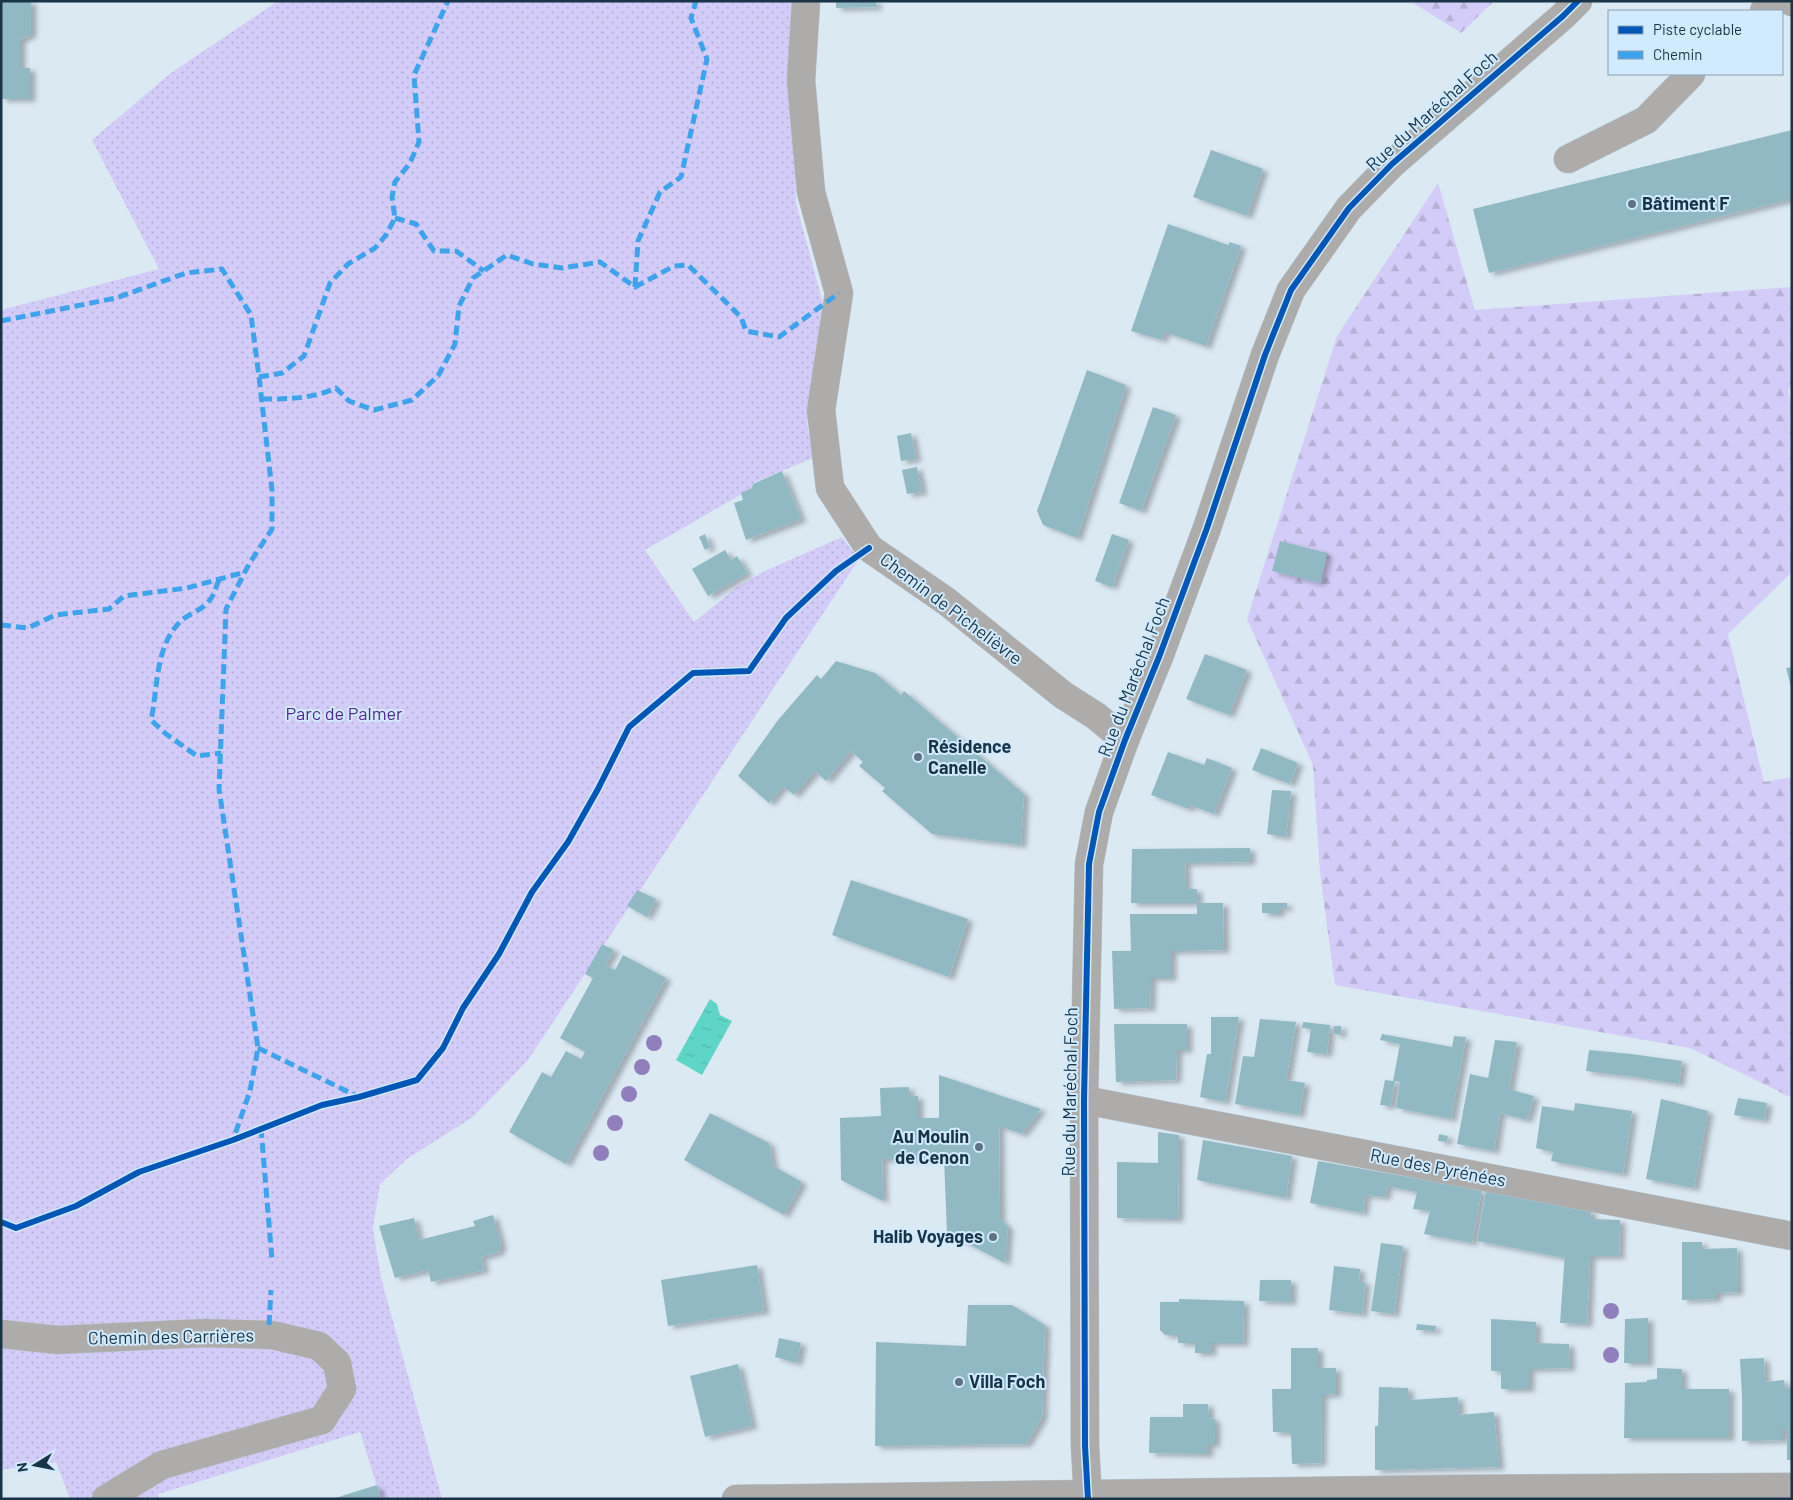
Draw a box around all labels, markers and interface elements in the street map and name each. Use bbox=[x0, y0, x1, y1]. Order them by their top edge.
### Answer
legend bbox=[1608, 10, 1783, 75]
text: Piste cyclable bbox=[1653, 20, 1742, 38]
street label: Rue du Maréchal Foch bbox=[1361, 45, 1502, 175]
text: Chemin bbox=[1653, 45, 1702, 63]
place label: Bâtiment F bbox=[1642, 192, 1729, 214]
marker: Bâtiment F bbox=[1626, 198, 1638, 210]
street label: Chemin de Pichelièvre bbox=[876, 548, 1027, 669]
street label: Rue du Maréchal Foch bbox=[1092, 594, 1174, 760]
park label: Parc de Palmer bbox=[285, 702, 403, 724]
place label: Résidence Canelle bbox=[928, 735, 1012, 778]
marker: Résidence Canelle bbox=[912, 751, 924, 763]
street label: Rue du Maréchal Foch bbox=[1057, 1007, 1081, 1177]
place label: Au Moulin de Cenon bbox=[892, 1125, 969, 1168]
marker: Au Moulin de Cenon bbox=[973, 1141, 985, 1153]
street label: Rue des Pyrénées bbox=[1369, 1143, 1508, 1191]
place label: Halib Voyages bbox=[873, 1225, 983, 1247]
marker: Halib Voyages bbox=[987, 1231, 999, 1243]
street label: Chemin des Carrières bbox=[88, 1324, 254, 1348]
place label: Villa Foch bbox=[969, 1370, 1045, 1392]
marker: Villa Foch bbox=[953, 1376, 965, 1388]
north arrow bbox=[10, 1440, 60, 1490]
text: N bbox=[13, 1461, 31, 1473]

